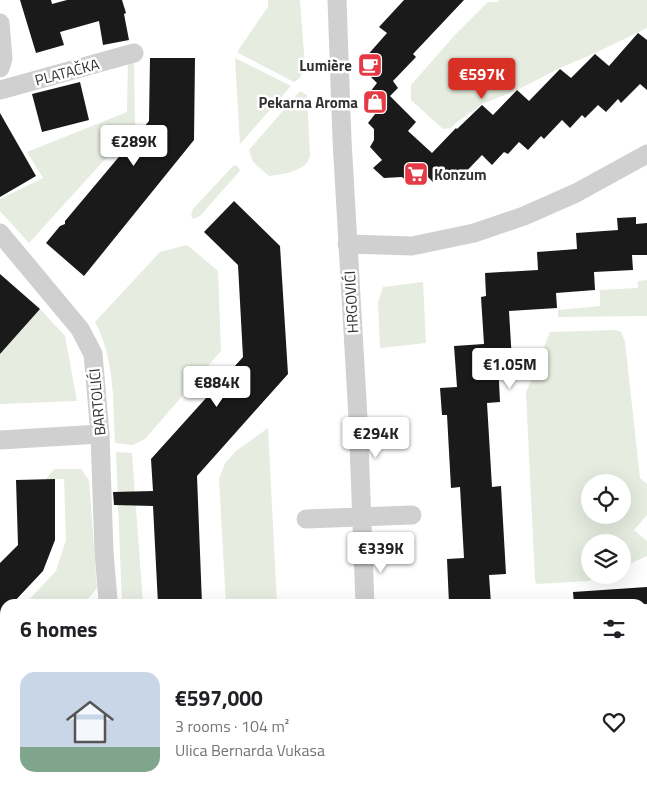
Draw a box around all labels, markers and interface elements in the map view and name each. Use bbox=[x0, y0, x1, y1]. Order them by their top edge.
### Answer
street label: PLATAČKA bbox=[32, 52, 102, 92]
cafe icon: Lumière bbox=[357, 52, 383, 78]
place label: Lumière bbox=[299, 54, 352, 77]
pin: €597K bbox=[447, 58, 517, 100]
text: €597K bbox=[459, 62, 505, 86]
shop icon: Pekarna Aroma bbox=[362, 89, 388, 115]
place label: Pekarna Aroma bbox=[258, 91, 358, 114]
pin: €289K bbox=[99, 124, 169, 167]
text: €289K bbox=[111, 129, 157, 153]
supermarket icon: Konzum bbox=[403, 161, 429, 187]
place label: Konzum bbox=[434, 163, 487, 186]
street label: HRGOVIĆI bbox=[338, 270, 364, 334]
pin: €1.05M bbox=[469, 348, 551, 390]
text: €1.05M bbox=[483, 352, 537, 376]
pin: €884K bbox=[182, 366, 252, 408]
street label: BARTOLIĆI bbox=[83, 367, 111, 437]
text: €884K bbox=[194, 370, 240, 394]
pin: €294K bbox=[341, 416, 411, 459]
text: €294K bbox=[353, 421, 399, 445]
map controls bbox=[581, 474, 631, 584]
button: locate bbox=[581, 474, 631, 524]
pin: €339K bbox=[346, 532, 416, 574]
button: layers bbox=[581, 534, 631, 584]
text: €339K bbox=[358, 536, 404, 560]
text: 6 homes bbox=[20, 613, 97, 645]
icon: filters bbox=[600, 615, 628, 643]
text: €597,000 bbox=[175, 682, 263, 714]
icon: home bbox=[60, 692, 120, 752]
icon: heart bbox=[600, 708, 628, 736]
text: 3 rooms · 104 m² bbox=[175, 714, 289, 738]
text: Ulica Bernarda Vukasa bbox=[175, 738, 325, 762]

